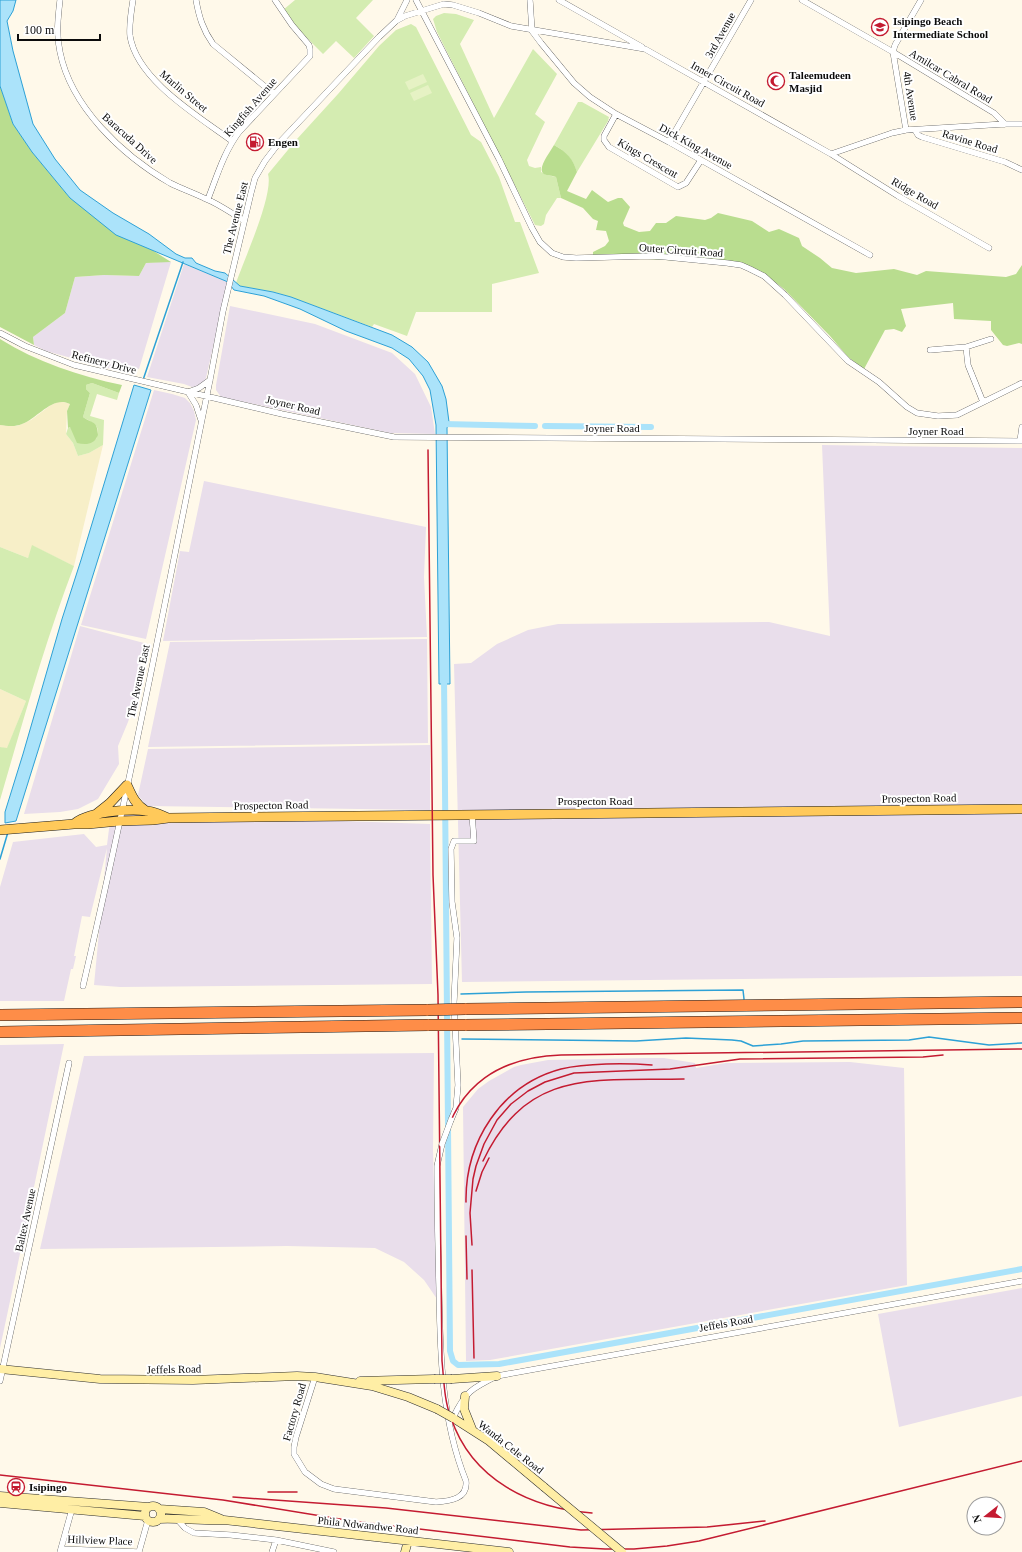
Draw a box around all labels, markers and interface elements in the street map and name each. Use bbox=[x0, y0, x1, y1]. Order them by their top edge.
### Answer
street label: 3rd Avenue bbox=[703, 10, 737, 60]
place label: Isipingo Beach Intermediate School bbox=[893, 15, 988, 40]
scale bar bbox=[18, 16, 100, 42]
school or university icon: Isipingo Beach Intermediate School bbox=[870, 17, 890, 37]
text: 100 m bbox=[24, 23, 55, 37]
street label: Amilcar Cabral Road bbox=[908, 47, 995, 106]
street label: Inner Circuit Road bbox=[689, 59, 767, 109]
street label: Marlin Street bbox=[158, 68, 210, 114]
place label: Taleemudeen Masjid bbox=[789, 69, 851, 94]
mosque icon: Taleemudeen Masjid bbox=[766, 71, 786, 91]
street label: 4th Avenue bbox=[901, 71, 921, 122]
street label: Kingfish Avenue bbox=[221, 75, 279, 139]
street label: Baracuda Drive bbox=[100, 110, 160, 166]
street label: Dick King Avenue bbox=[657, 121, 735, 171]
street label: Ravine Road bbox=[941, 127, 1000, 155]
fuel station icon: Engen bbox=[245, 132, 265, 152]
place label: Engen bbox=[268, 136, 298, 148]
street label: Kings Crescent bbox=[616, 136, 680, 180]
street label: Ridge Road bbox=[889, 175, 941, 212]
street label: The Avenue East bbox=[220, 180, 250, 256]
street label: Outer Circuit Road bbox=[639, 241, 724, 259]
street label: Refinery Drive bbox=[70, 348, 138, 376]
street label: Joyner Road bbox=[265, 393, 322, 417]
street label: Joyner Road bbox=[584, 422, 640, 434]
street label: Joyner Road bbox=[908, 425, 964, 437]
street label: The Avenue East bbox=[124, 643, 152, 719]
street label: Prospecton Road bbox=[881, 791, 957, 805]
street label: Prospecton Road bbox=[558, 795, 633, 807]
street label: Prospecton Road bbox=[233, 798, 309, 812]
street label: Baltex Avenue bbox=[12, 1187, 38, 1253]
street label: Jeffels Road bbox=[698, 1312, 754, 1334]
street label: Jeffels Road bbox=[147, 1363, 202, 1375]
street label: Factory Road bbox=[280, 1381, 308, 1442]
street label: Wanda Cele Road bbox=[476, 1418, 546, 1476]
station icon: Isipingo bbox=[6, 1477, 26, 1497]
place label: Isipingo bbox=[29, 1481, 67, 1493]
north arrow bbox=[966, 1496, 1006, 1536]
text: N bbox=[970, 1513, 983, 1524]
street label: Phila Ndwandwe Road bbox=[317, 1514, 420, 1536]
street label: Hillview Place bbox=[67, 1533, 133, 1547]

